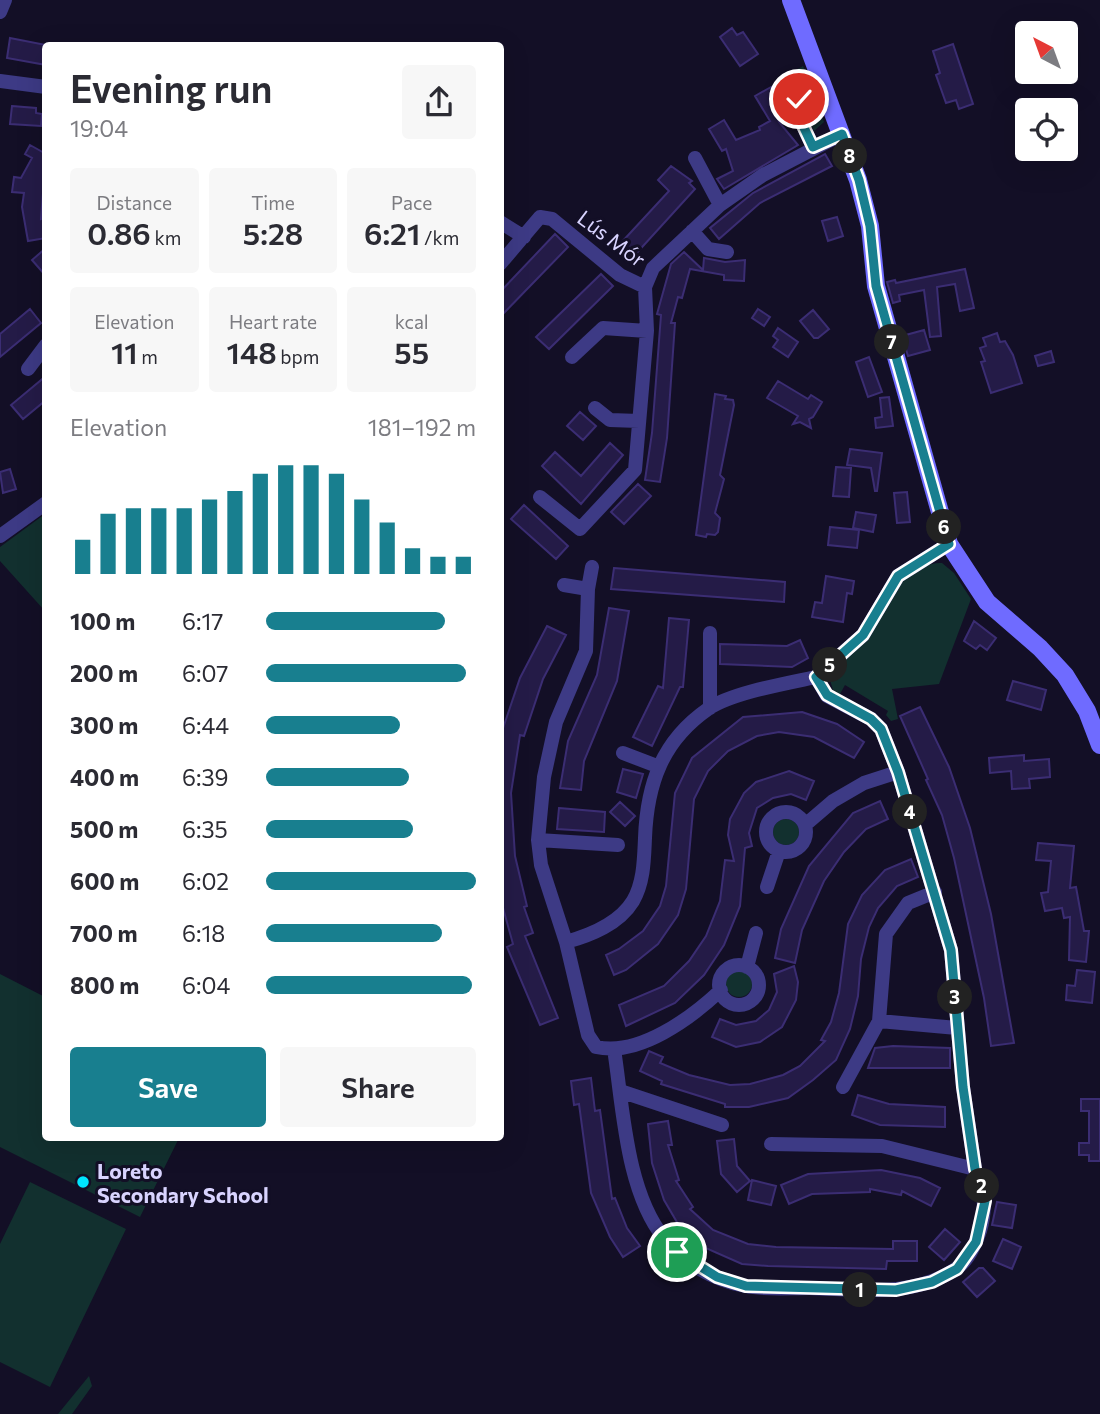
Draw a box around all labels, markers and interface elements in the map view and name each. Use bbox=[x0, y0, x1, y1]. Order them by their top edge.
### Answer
north arrow bbox=[1015, 21, 1078, 84]
map controls bbox=[1015, 21, 1078, 161]
text: Evening run bbox=[70, 64, 273, 111]
button: share bbox=[402, 65, 476, 139]
pin bbox=[769, 69, 829, 129]
icon: check bbox=[780, 80, 818, 118]
button: locate bbox=[1015, 98, 1078, 161]
text: 19:04 bbox=[70, 114, 128, 142]
pin: 8 bbox=[832, 138, 868, 174]
text: 8 bbox=[844, 144, 855, 167]
text: Distance bbox=[97, 191, 172, 214]
text: Time bbox=[251, 191, 295, 214]
text: Pace bbox=[391, 191, 432, 214]
street label: Lús Mór bbox=[573, 204, 651, 272]
text: 0.86 bbox=[87, 214, 151, 251]
text: 5:28 bbox=[243, 214, 303, 251]
text: 6:21 bbox=[364, 214, 420, 251]
text: km bbox=[151, 226, 181, 249]
text: /km bbox=[420, 226, 459, 249]
text: Elevation bbox=[94, 310, 174, 333]
text: Heart rate bbox=[229, 310, 317, 333]
text: kcal bbox=[395, 310, 429, 333]
pin: 7 bbox=[874, 324, 910, 360]
text: 7 bbox=[886, 330, 897, 353]
text: 11 bbox=[111, 333, 138, 370]
text: 148 bbox=[227, 333, 277, 370]
text: 55 bbox=[394, 333, 429, 370]
text: m bbox=[138, 345, 158, 368]
text: bpm bbox=[277, 345, 319, 368]
text: Elevation bbox=[70, 413, 167, 441]
text: 181–192 m bbox=[368, 413, 476, 441]
pin: 6 bbox=[926, 510, 962, 544]
text: 6 bbox=[938, 515, 949, 538]
text: 100 m bbox=[70, 607, 135, 635]
text: 6:17 bbox=[182, 607, 223, 635]
pin: 5 bbox=[812, 648, 848, 682]
text: 5 bbox=[824, 653, 835, 676]
text: 200 m bbox=[70, 659, 138, 687]
text: 6:07 bbox=[182, 659, 228, 687]
text: 300 m bbox=[70, 711, 138, 739]
text: 6:44 bbox=[182, 711, 229, 739]
text: 400 m bbox=[70, 763, 139, 791]
text: 6:39 bbox=[182, 763, 228, 791]
pin: 4 bbox=[892, 794, 928, 830]
text: 4 bbox=[904, 800, 915, 823]
text: 500 m bbox=[70, 815, 138, 843]
text: 6:35 bbox=[182, 815, 228, 843]
text: 600 m bbox=[70, 867, 139, 895]
text: 6:02 bbox=[182, 867, 229, 895]
text: 700 m bbox=[70, 919, 138, 947]
text: 6:18 bbox=[182, 919, 225, 947]
text: 800 m bbox=[70, 971, 139, 999]
text: 6:04 bbox=[182, 971, 230, 999]
pin: 3 bbox=[937, 979, 972, 1014]
text: 3 bbox=[949, 985, 960, 1008]
button: Save bbox=[70, 1047, 266, 1127]
button: Share bbox=[280, 1047, 476, 1127]
place label: Loreto Secondary School bbox=[97, 1158, 269, 1207]
pin: 2 bbox=[964, 1168, 1000, 1204]
marker: Loreto Secondary School bbox=[75, 1174, 91, 1190]
text: 2 bbox=[976, 1174, 987, 1197]
pin bbox=[647, 1222, 707, 1282]
icon: arrive bbox=[658, 1233, 696, 1271]
pin: 1 bbox=[842, 1272, 878, 1308]
text: 1 bbox=[855, 1278, 864, 1301]

